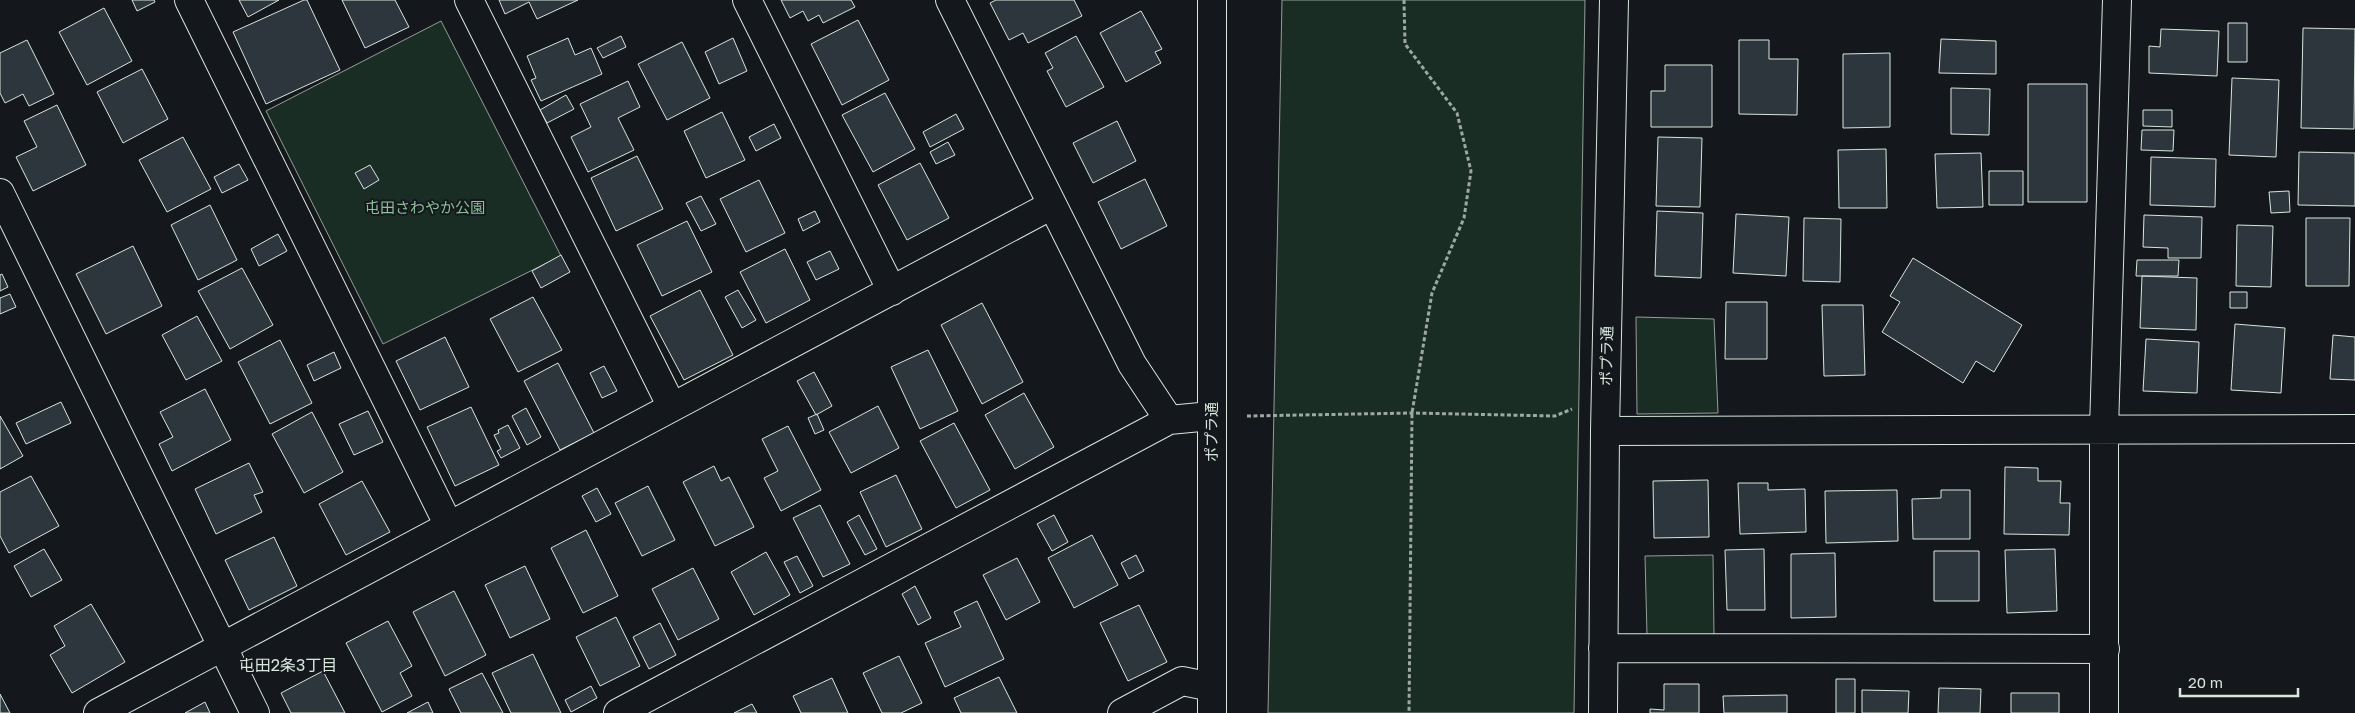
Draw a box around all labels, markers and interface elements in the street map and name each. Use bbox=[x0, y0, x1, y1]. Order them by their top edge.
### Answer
park label: 屯田さわやか公園 bbox=[365, 198, 485, 216]
street label: ポプラ通 bbox=[1596, 326, 1616, 386]
street label: ポプラ通 bbox=[1202, 402, 1220, 462]
district label: 屯田2条3丁目 bbox=[239, 655, 337, 675]
scale bar bbox=[2180, 666, 2298, 698]
text: 20 m bbox=[2188, 673, 2223, 691]

